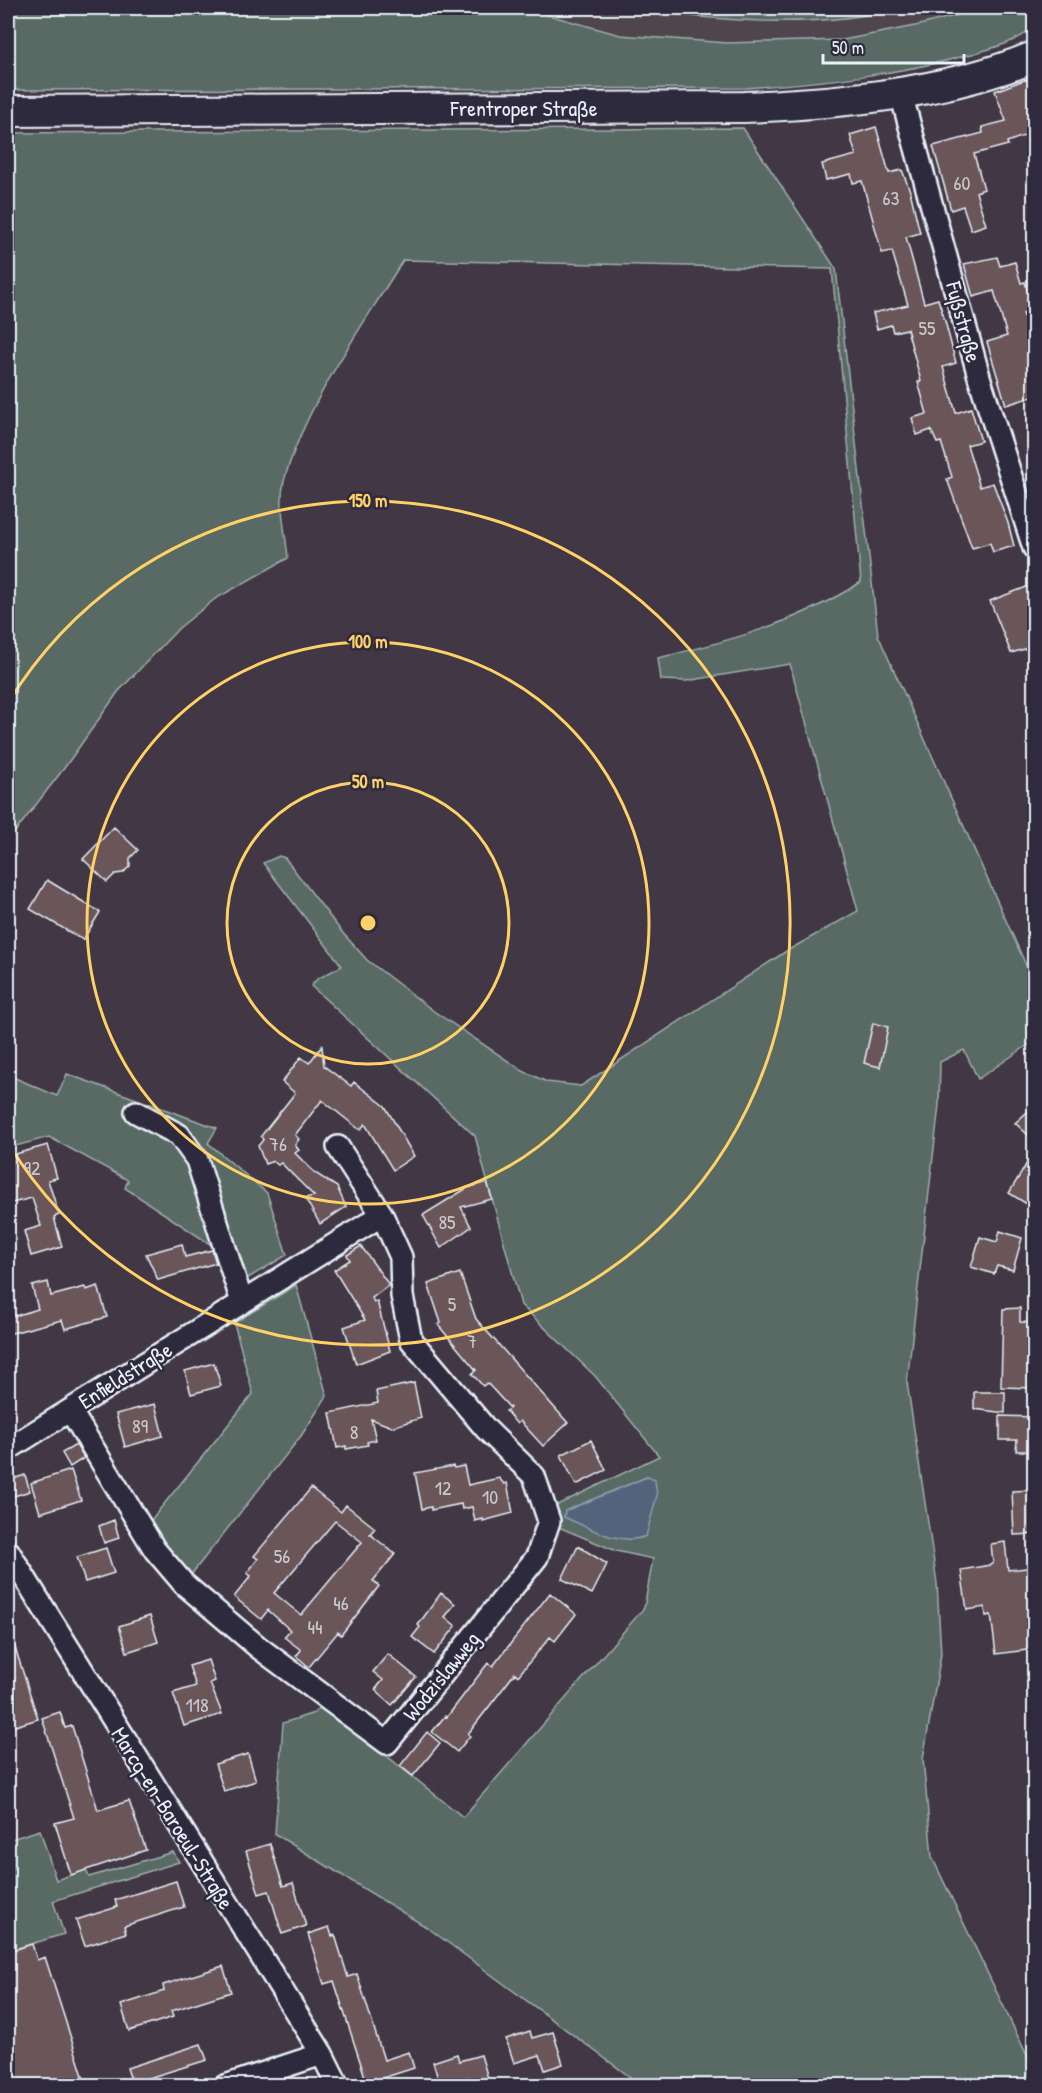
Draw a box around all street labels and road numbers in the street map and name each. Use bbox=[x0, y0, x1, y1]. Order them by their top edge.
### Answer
street label: Frentroper Straße bbox=[449, 93, 598, 123]
street label: Fußstraße bbox=[939, 277, 989, 366]
street label: Enfieldstraße bbox=[72, 1334, 178, 1416]
street label: Wodzislawweg bbox=[396, 1625, 486, 1727]
street label: Marcq-en-Baroeul-Straße bbox=[105, 1721, 241, 1915]

